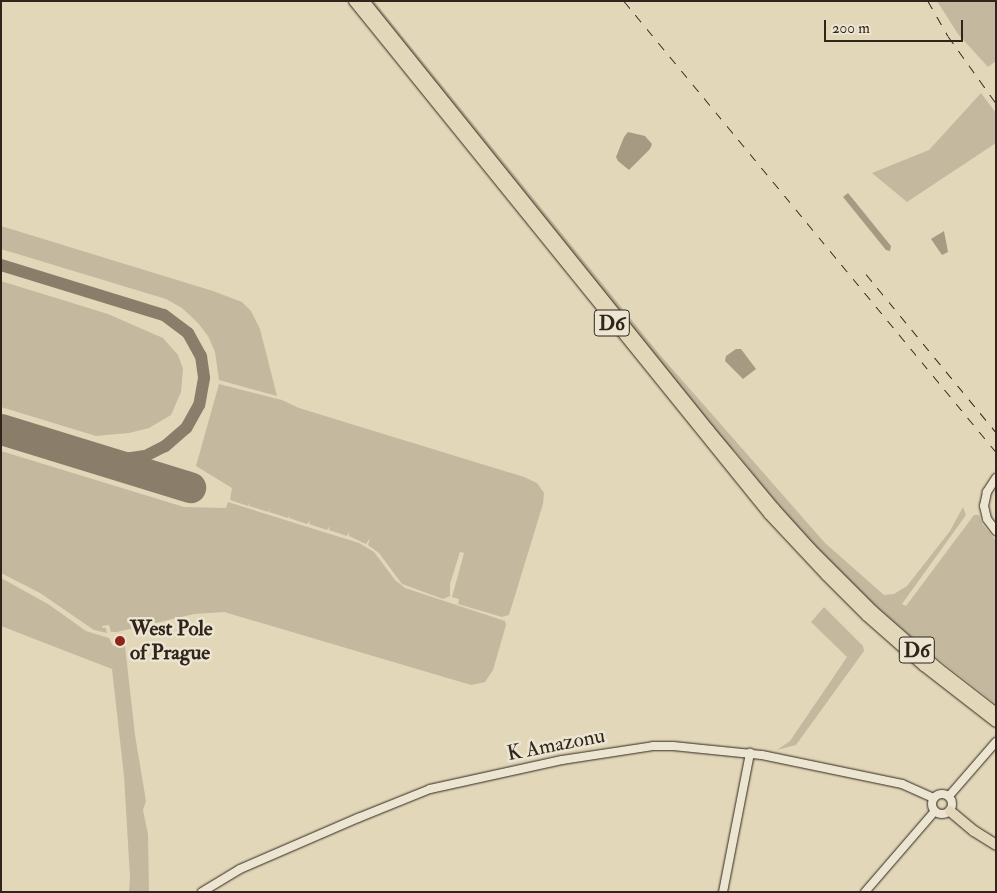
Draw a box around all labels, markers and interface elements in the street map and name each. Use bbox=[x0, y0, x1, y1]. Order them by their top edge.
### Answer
scale bar bbox=[827, 10, 966, 42]
text: 200 m bbox=[832, 19, 870, 38]
road number: D6 bbox=[593, 306, 631, 340]
place label: West Pole of Prague bbox=[130, 616, 212, 666]
road number: D6 bbox=[898, 632, 936, 668]
marker: West Pole of Prague bbox=[114, 635, 126, 647]
street label: K Amazonu bbox=[505, 723, 607, 767]

